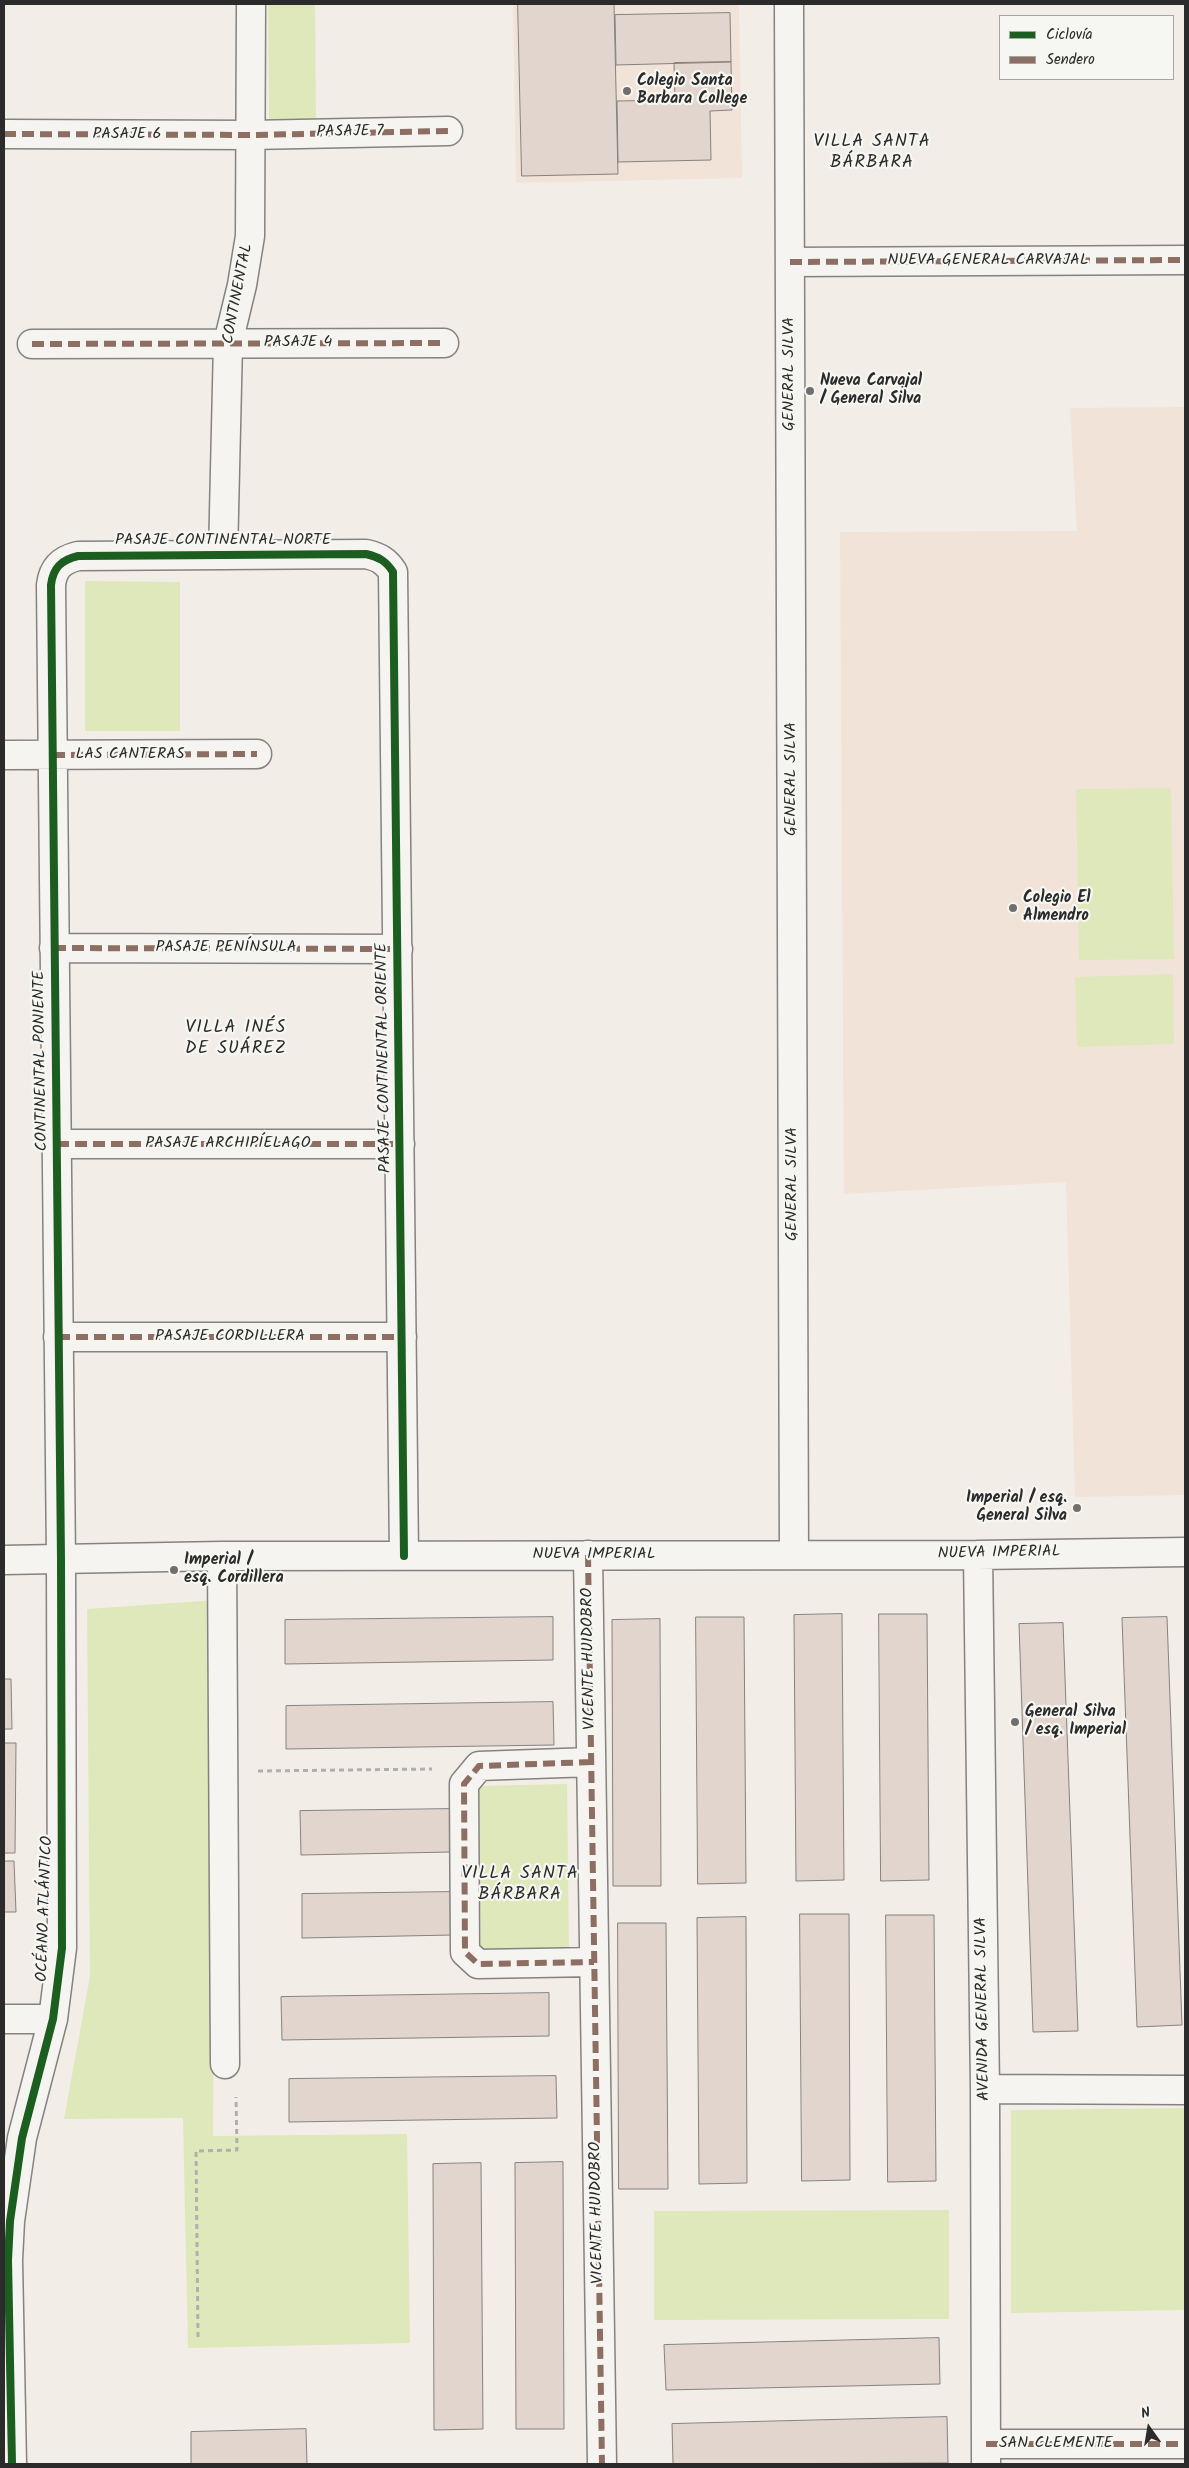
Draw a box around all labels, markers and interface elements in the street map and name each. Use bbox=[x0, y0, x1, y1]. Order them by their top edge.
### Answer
legend bbox=[999, 15, 1174, 80]
text: Ciclovía bbox=[1046, 23, 1093, 47]
text: Sendero bbox=[1046, 48, 1095, 72]
place label: Colegio Santa Barbara College bbox=[637, 72, 747, 110]
marker: Colegio Santa Barbara College bbox=[621, 85, 633, 97]
street label: PASAJE 7 bbox=[316, 123, 384, 143]
street label: PASAJE 6 bbox=[93, 125, 161, 145]
district label: VILLA SANTA BÁRBARA bbox=[812, 132, 932, 174]
street label: CONTINENTAL bbox=[220, 242, 258, 346]
street label: NUEVA GENERAL CARVAJAL bbox=[888, 251, 1088, 271]
street label: GENERAL SILVA bbox=[780, 317, 800, 431]
street label: PASAJE 4 bbox=[264, 333, 332, 353]
place label: Nueva Carvajal / General Silva bbox=[820, 372, 922, 410]
marker: Nueva Carvajal / General Silva bbox=[804, 385, 816, 397]
street label: PASAJE CONTINENTAL NORTE bbox=[115, 531, 331, 551]
street label: GENERAL SILVA bbox=[782, 722, 802, 836]
street label: LAS CANTERAS bbox=[75, 745, 185, 765]
place label: Colegio El Almendro bbox=[1023, 889, 1091, 927]
marker: Colegio El Almendro bbox=[1007, 902, 1019, 914]
street label: PASAJE PENÍNSULA bbox=[155, 938, 297, 958]
street label: PASAJE CONTINENTAL ORIENTE bbox=[373, 943, 397, 1173]
street label: CONTINENTAL PONIENTE bbox=[31, 971, 53, 1151]
district label: VILLA INÉS DE SUÁREZ bbox=[184, 1018, 288, 1060]
street label: GENERAL SILVA bbox=[783, 1127, 803, 1241]
street label: PASAJE ARCHIPÍELAGO bbox=[145, 1134, 311, 1154]
street label: PASAJE CORDILLERA bbox=[155, 1327, 305, 1347]
place label: Imperial / esq. General Silva bbox=[966, 1489, 1067, 1527]
marker: Imperial / esq. General Silva bbox=[1071, 1502, 1083, 1514]
street label: NUEVA IMPERIAL bbox=[937, 1543, 1061, 1565]
street label: NUEVA IMPERIAL bbox=[533, 1545, 655, 1565]
place label: Imperial / esq. Cordillera bbox=[184, 1551, 284, 1589]
marker: Imperial / esq. Cordillera bbox=[168, 1564, 180, 1576]
street label: VICENTE HUIDOBRO bbox=[579, 1588, 601, 1730]
place label: General Silva / esq. Imperial bbox=[1025, 1703, 1126, 1741]
marker: General Silva / esq. Imperial bbox=[1009, 1716, 1021, 1728]
street label: OCÉANO ATLÁNTICO bbox=[34, 1836, 58, 1982]
district label: VILLA SANTA BÁRBARA bbox=[460, 1864, 580, 1906]
street label: AVENIDA GENERAL SILVA bbox=[973, 1917, 995, 2101]
street label: VICENTE HUIDOBRO bbox=[587, 2142, 609, 2284]
text: N bbox=[1139, 2402, 1152, 2425]
north arrow bbox=[1124, 2403, 1174, 2453]
street label: SAN CLEMENTE bbox=[999, 2434, 1113, 2454]

